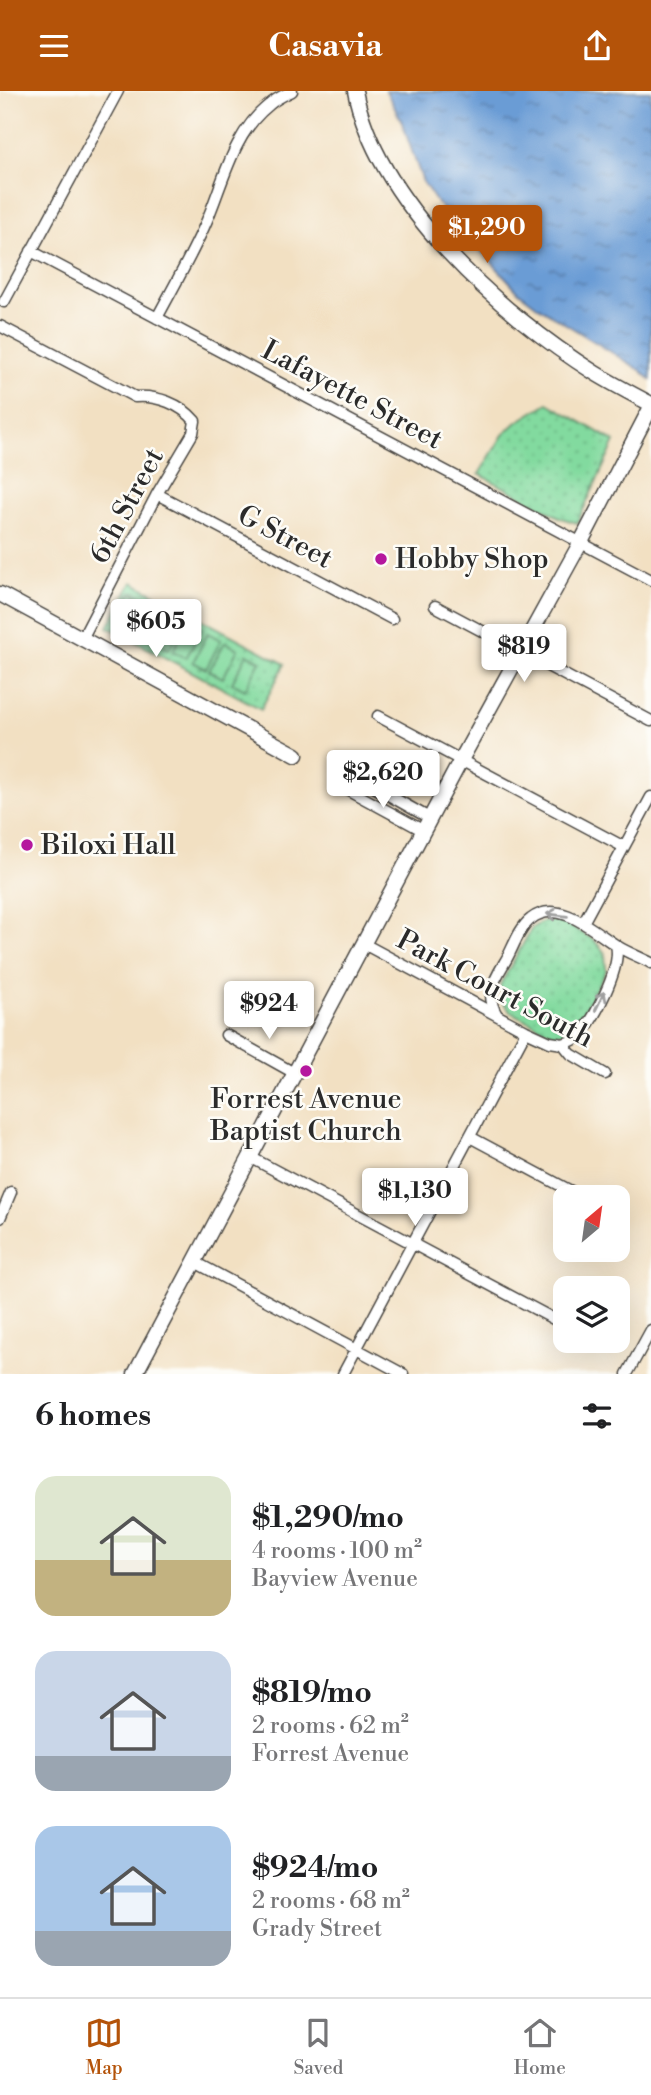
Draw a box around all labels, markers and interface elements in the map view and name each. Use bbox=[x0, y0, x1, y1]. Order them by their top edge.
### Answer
text: Casavia bbox=[268, 26, 383, 66]
icon: menu bbox=[35, 27, 73, 65]
icon: share bbox=[578, 27, 616, 65]
pin: $1,290 bbox=[430, 205, 544, 265]
text: $1,290 bbox=[448, 214, 526, 242]
street label: Lafayette Street bbox=[256, 333, 448, 457]
street label: 6th Street bbox=[82, 442, 172, 570]
street label: G Street bbox=[232, 497, 339, 577]
place label: Hobby Shop bbox=[395, 542, 549, 577]
marker: Hobby Shop bbox=[373, 551, 389, 567]
pin: $605 bbox=[115, 599, 197, 659]
text: $605 bbox=[126, 608, 186, 636]
pin: $819 bbox=[483, 625, 565, 684]
text: $819 bbox=[497, 633, 551, 661]
pin: $2,620 bbox=[326, 751, 440, 810]
text: $2,620 bbox=[343, 759, 423, 787]
place label: Biloxi Hall bbox=[40, 828, 176, 863]
marker: Biloxi Hall bbox=[19, 837, 35, 853]
one-way arrow bbox=[546, 908, 568, 921]
street label: Park Court South bbox=[390, 922, 600, 1056]
pin: $924 bbox=[228, 981, 310, 1041]
text: $924 bbox=[240, 990, 298, 1018]
one-way arrow bbox=[593, 991, 607, 1012]
marker: Forrest Avenue Baptist Church bbox=[298, 1063, 314, 1079]
place label: Forrest Avenue Baptist Church bbox=[209, 1082, 402, 1149]
pin: $1,130 bbox=[358, 1169, 472, 1228]
text: $1,130 bbox=[378, 1177, 452, 1205]
north arrow bbox=[553, 1185, 630, 1262]
map controls bbox=[553, 1185, 630, 1353]
button: layers bbox=[553, 1276, 630, 1353]
text: 6 homes bbox=[35, 1397, 151, 1435]
icon: filters bbox=[578, 1397, 616, 1435]
text: $1,290/mo bbox=[252, 1499, 404, 1537]
icon: home bbox=[91, 1504, 175, 1588]
text: 4 rooms · 100 m² bbox=[252, 1537, 422, 1565]
text: Bayview Avenue bbox=[252, 1565, 418, 1593]
text: $819/mo bbox=[252, 1674, 372, 1712]
icon: home bbox=[91, 1679, 175, 1763]
text: 2 rooms · 62 m² bbox=[252, 1712, 409, 1740]
text: Forrest Avenue bbox=[252, 1740, 409, 1768]
text: $924/mo bbox=[252, 1849, 378, 1887]
icon: home bbox=[91, 1854, 175, 1938]
text: 2 rooms · 68 m² bbox=[252, 1887, 410, 1915]
text: Grady Street bbox=[252, 1915, 382, 1943]
tab: Map bbox=[85, 2014, 123, 2080]
tab: Saved bbox=[293, 2014, 343, 2080]
tab: Home bbox=[514, 2014, 566, 2080]

